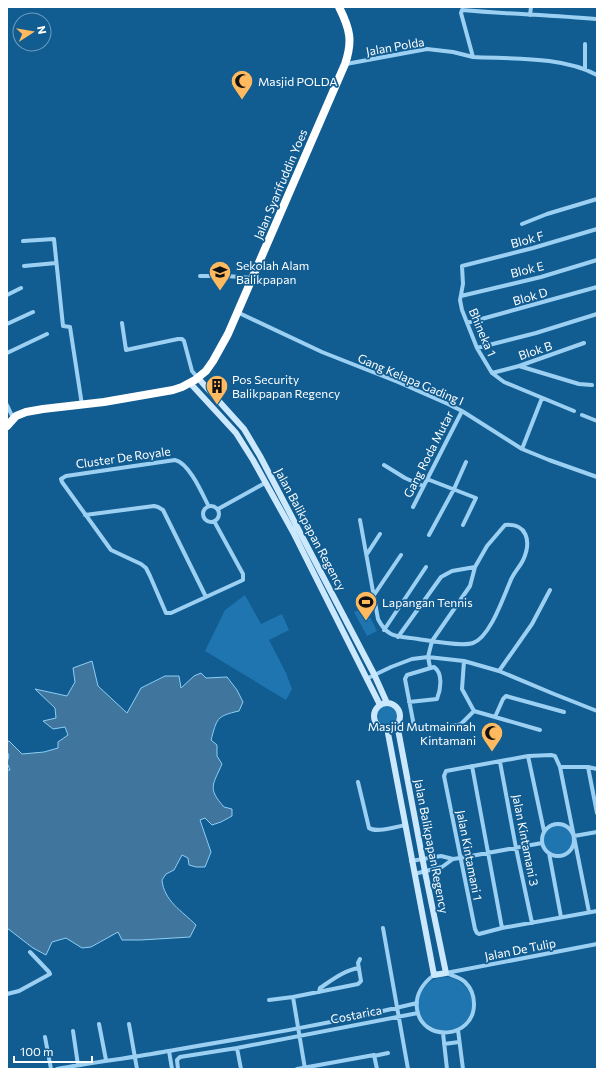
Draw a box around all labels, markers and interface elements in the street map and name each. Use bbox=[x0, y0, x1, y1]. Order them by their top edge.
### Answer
north arrow bbox=[12, 12, 52, 52]
text: N bbox=[35, 24, 49, 35]
street label: Jalan Polda bbox=[365, 34, 425, 59]
mosque icon: Masjid POLDA bbox=[229, 68, 255, 101]
place label: Masjid POLDA bbox=[258, 74, 337, 88]
street label: Jalan Syarifuddin Yoes bbox=[250, 127, 311, 242]
street label: Blok F bbox=[509, 228, 545, 250]
place label: Sekolah Alam Balikpapan bbox=[236, 258, 309, 286]
street label: Blok E bbox=[509, 258, 545, 280]
school or university icon: Sekolah Alam Balikpapan bbox=[207, 259, 233, 292]
street label: Blok D bbox=[511, 284, 549, 308]
street label: Bhineka 1 bbox=[467, 306, 499, 358]
street label: Blok B bbox=[516, 338, 554, 362]
street label: Gang Kelapa Gading I bbox=[356, 350, 466, 408]
place label: Pos Security Balikpapan Regency bbox=[232, 372, 340, 400]
building icon: Pos Security Balikpapan Regency bbox=[204, 373, 230, 406]
street label: Gang Roda Mutar bbox=[400, 408, 456, 500]
street label: Cluster De Royale bbox=[75, 443, 171, 471]
street label: Jalan Balikpapan Regency bbox=[272, 465, 349, 593]
sports icon: Lapangan Tennis bbox=[353, 589, 379, 622]
place label: Lapangan Tennis bbox=[382, 595, 473, 609]
place label: Masjid Mutmainnah Kintamani bbox=[368, 719, 476, 747]
mosque icon: Masjid Mutmainnah Kintamani bbox=[479, 720, 505, 753]
street label: Jalan Balikpapan Regency bbox=[411, 778, 452, 915]
street label: Jalan Kintamani 3 bbox=[509, 793, 542, 887]
street label: Jalan Kintamani 1 bbox=[453, 809, 486, 901]
street label: Jalan De Tulip bbox=[483, 935, 557, 964]
street label: Costarica bbox=[329, 1002, 383, 1026]
scale bar bbox=[14, 1038, 92, 1064]
text: 100 m bbox=[20, 1044, 54, 1058]

